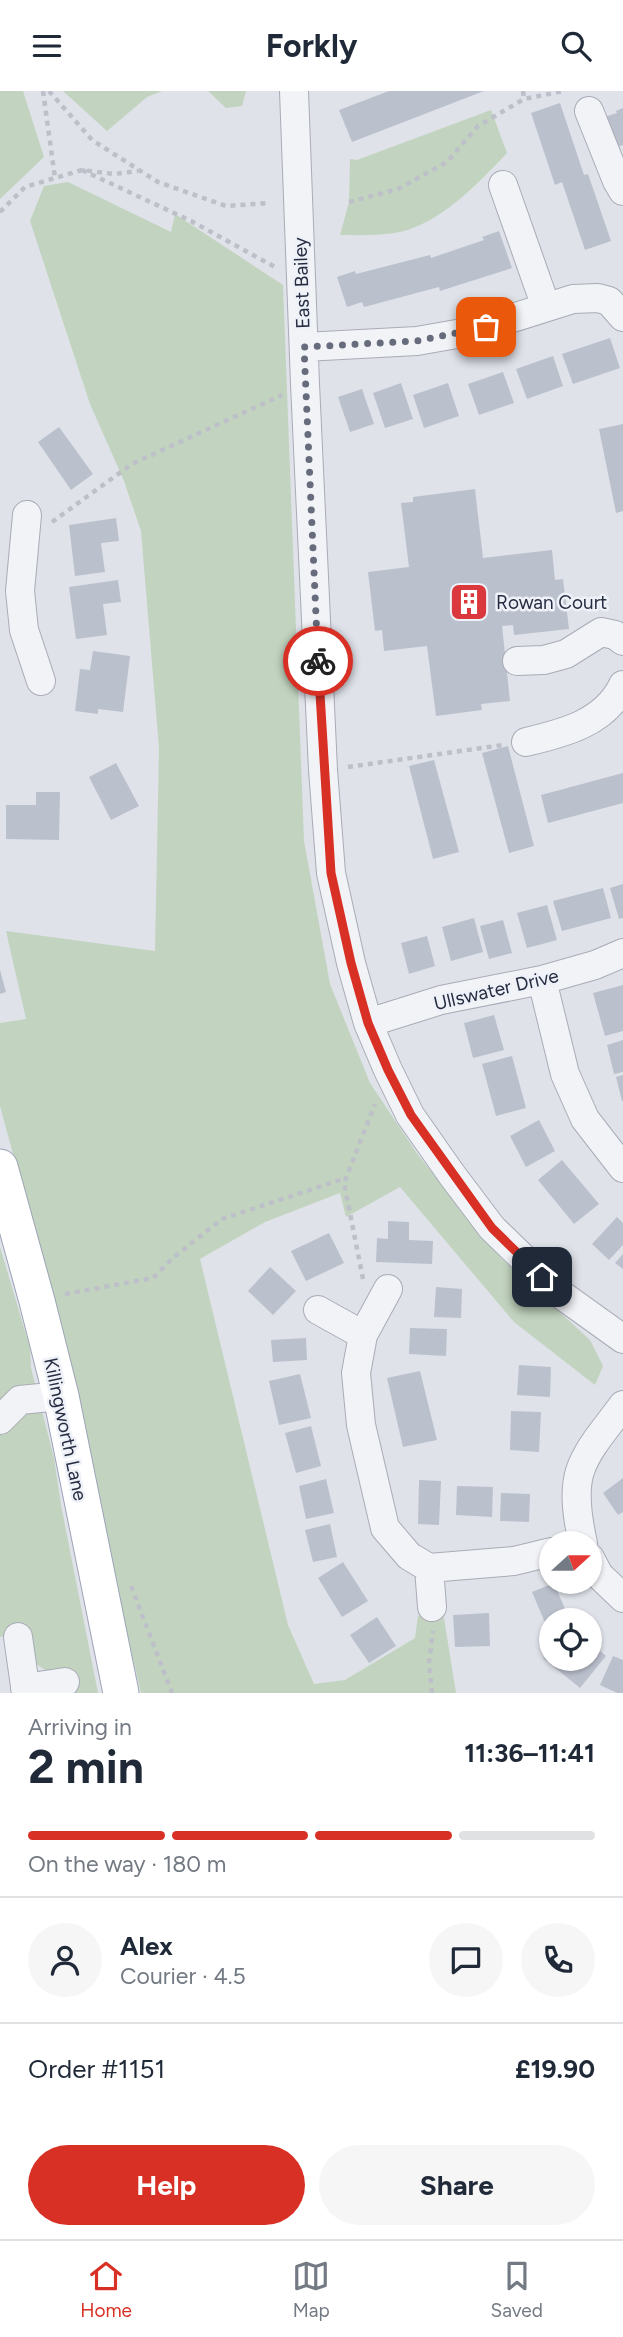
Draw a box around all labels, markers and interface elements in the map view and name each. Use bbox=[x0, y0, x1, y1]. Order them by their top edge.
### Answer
icon: menu bbox=[28, 27, 66, 65]
text: Forkly bbox=[266, 27, 357, 65]
icon: search bbox=[557, 27, 595, 65]
street label: East Bailey bbox=[288, 237, 315, 329]
pin bbox=[456, 297, 516, 357]
icon: bag bbox=[467, 308, 505, 346]
building icon: Rowan Court bbox=[448, 581, 490, 623]
place label: Rowan Court bbox=[496, 591, 607, 614]
courier bbox=[283, 626, 353, 696]
icon: bike bbox=[299, 642, 337, 680]
street label: Ullswater Drive bbox=[431, 964, 561, 1015]
pin bbox=[512, 1247, 572, 1307]
icon: home bbox=[523, 1258, 561, 1296]
street label: Killingworth Lane bbox=[39, 1355, 92, 1503]
north arrow bbox=[539, 1531, 602, 1594]
map controls bbox=[539, 1531, 602, 1671]
button: locate bbox=[539, 1608, 602, 1671]
text: Arriving in bbox=[28, 1713, 132, 1741]
text: 11:36–11:41 bbox=[464, 1737, 595, 1769]
text: 2 min bbox=[28, 1739, 144, 1795]
text: On the way · 180 m bbox=[28, 1850, 226, 1878]
button: person bbox=[28, 1923, 102, 1997]
button: chat bbox=[429, 1923, 503, 1997]
button: phone bbox=[521, 1923, 595, 1997]
text: Alex bbox=[120, 1930, 173, 1962]
text: Courier · 4.5 bbox=[120, 1962, 246, 1990]
text: Order #1151 bbox=[28, 2053, 165, 2085]
text: £19.90 bbox=[515, 2053, 595, 2085]
button: Help bbox=[28, 2145, 305, 2225]
button: Share bbox=[319, 2145, 595, 2225]
tab: Home bbox=[80, 2257, 132, 2322]
tab: Map bbox=[292, 2257, 330, 2322]
tab: Saved bbox=[490, 2257, 543, 2322]

